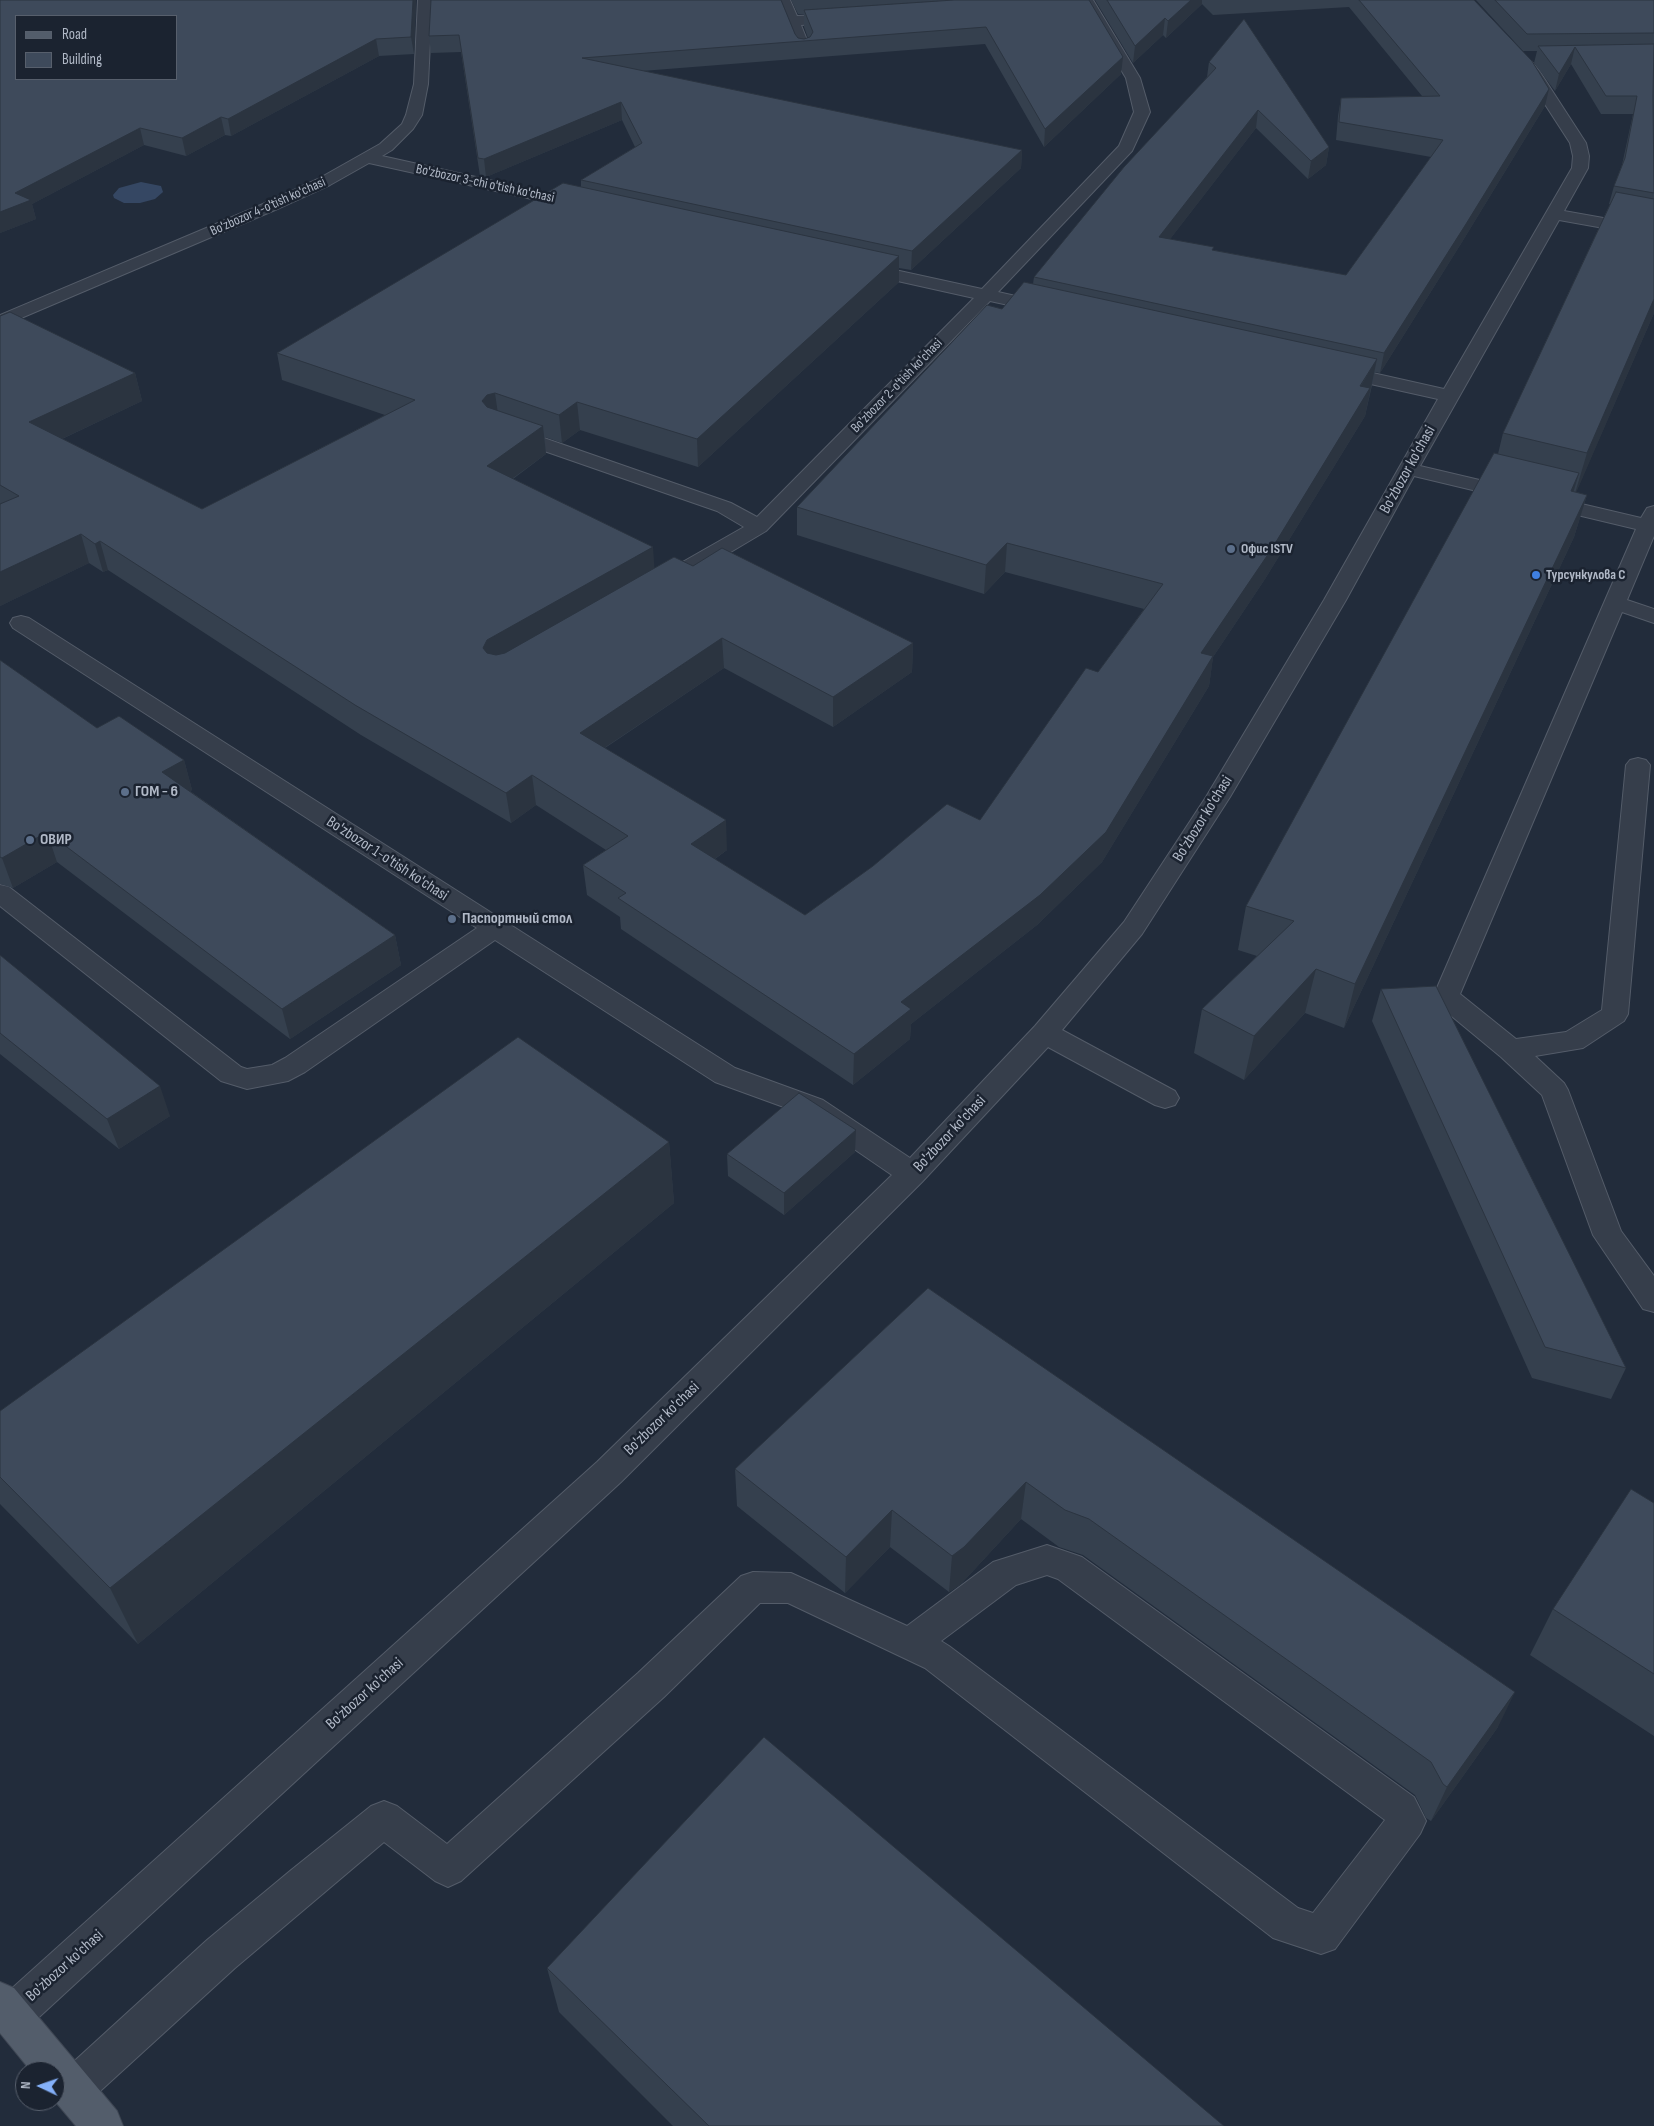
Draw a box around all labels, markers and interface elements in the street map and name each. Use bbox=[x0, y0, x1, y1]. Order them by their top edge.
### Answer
legend bbox=[15, 15, 178, 80]
text: Road bbox=[62, 25, 87, 44]
text: Building bbox=[62, 50, 102, 69]
street label: Bo'zbozor 3-chi o'tish ko'chasi bbox=[414, 161, 556, 207]
street label: Bo'zbozor 4-o'tish ko'chasi bbox=[208, 174, 328, 240]
street label: Bo'zbozor 2-o'tish ko'chasi bbox=[848, 335, 946, 437]
street label: Bo'zbozor ko'chasi bbox=[1376, 423, 1440, 517]
place label: Офис ISTV bbox=[1241, 541, 1293, 557]
marker: Офис ISTV bbox=[1225, 543, 1237, 555]
place label: Турсункулова С bbox=[1546, 567, 1625, 583]
marker: Турсункулова С bbox=[1530, 569, 1542, 581]
street label: Bo'zbozor ko'chasi bbox=[1169, 773, 1237, 865]
place label: ГОМ - 6 bbox=[135, 782, 178, 802]
marker: ГОМ - 6 bbox=[119, 786, 131, 798]
street label: Bo'zbozor 1-o'tish ko'chasi bbox=[323, 812, 451, 906]
place label: ОВИР bbox=[40, 830, 72, 850]
marker: ОВИР bbox=[24, 834, 36, 846]
place label: Паспортный стол bbox=[462, 909, 572, 929]
marker: Паспортный стол bbox=[446, 913, 458, 925]
street label: Bo'zbozor ko'chasi bbox=[910, 1092, 990, 1176]
street label: Bo'zbozor ko'chasi bbox=[620, 1378, 704, 1460]
street label: Bo'zbozor ko'chasi bbox=[322, 1654, 408, 1734]
street label: Bo'zbozor ko'chasi bbox=[22, 1926, 108, 2006]
north arrow bbox=[15, 2061, 65, 2111]
text: N bbox=[17, 2081, 34, 2089]

